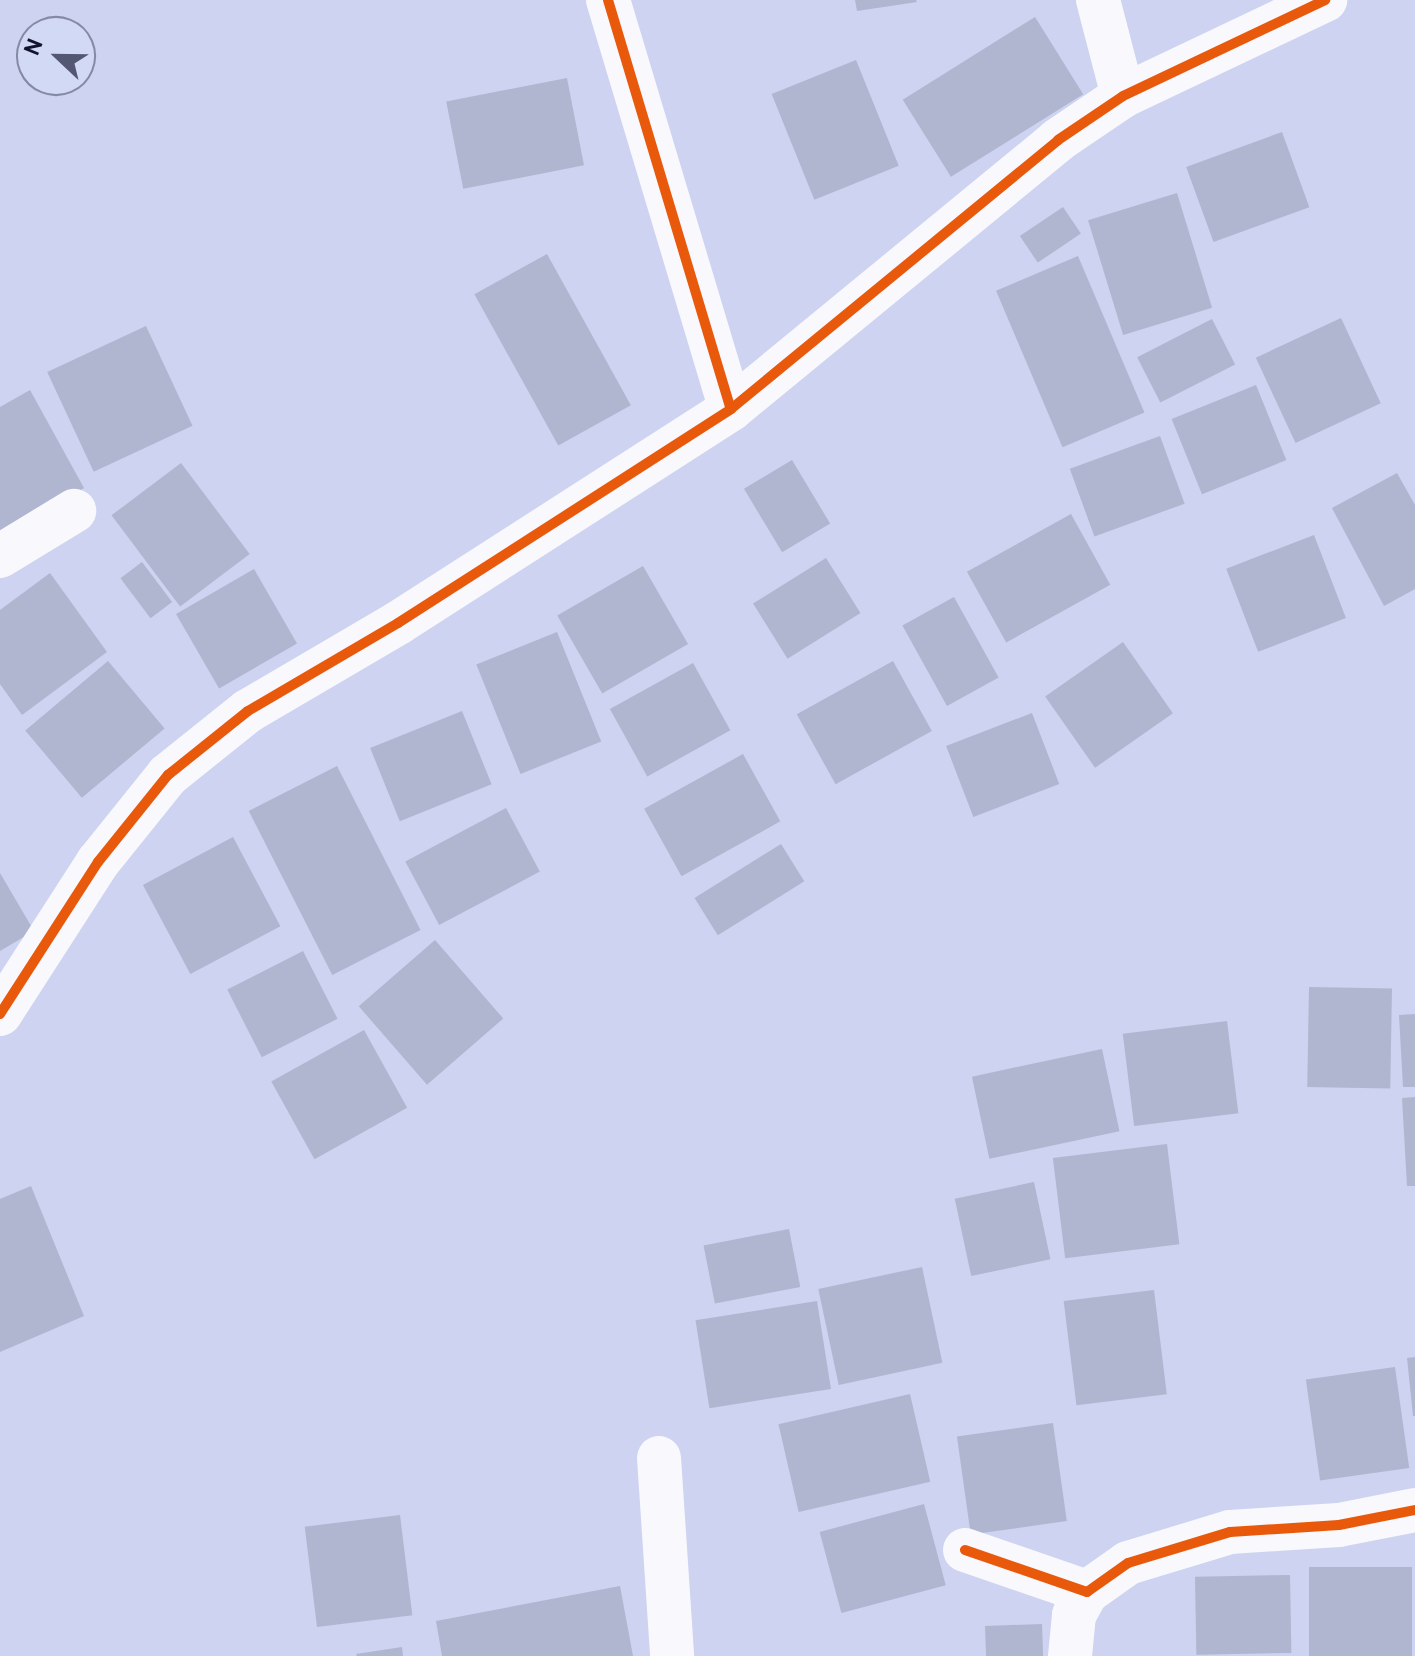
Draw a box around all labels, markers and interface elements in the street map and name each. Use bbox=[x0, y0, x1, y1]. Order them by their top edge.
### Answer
north arrow bbox=[16, 16, 96, 96]
text: N bbox=[20, 35, 51, 60]

